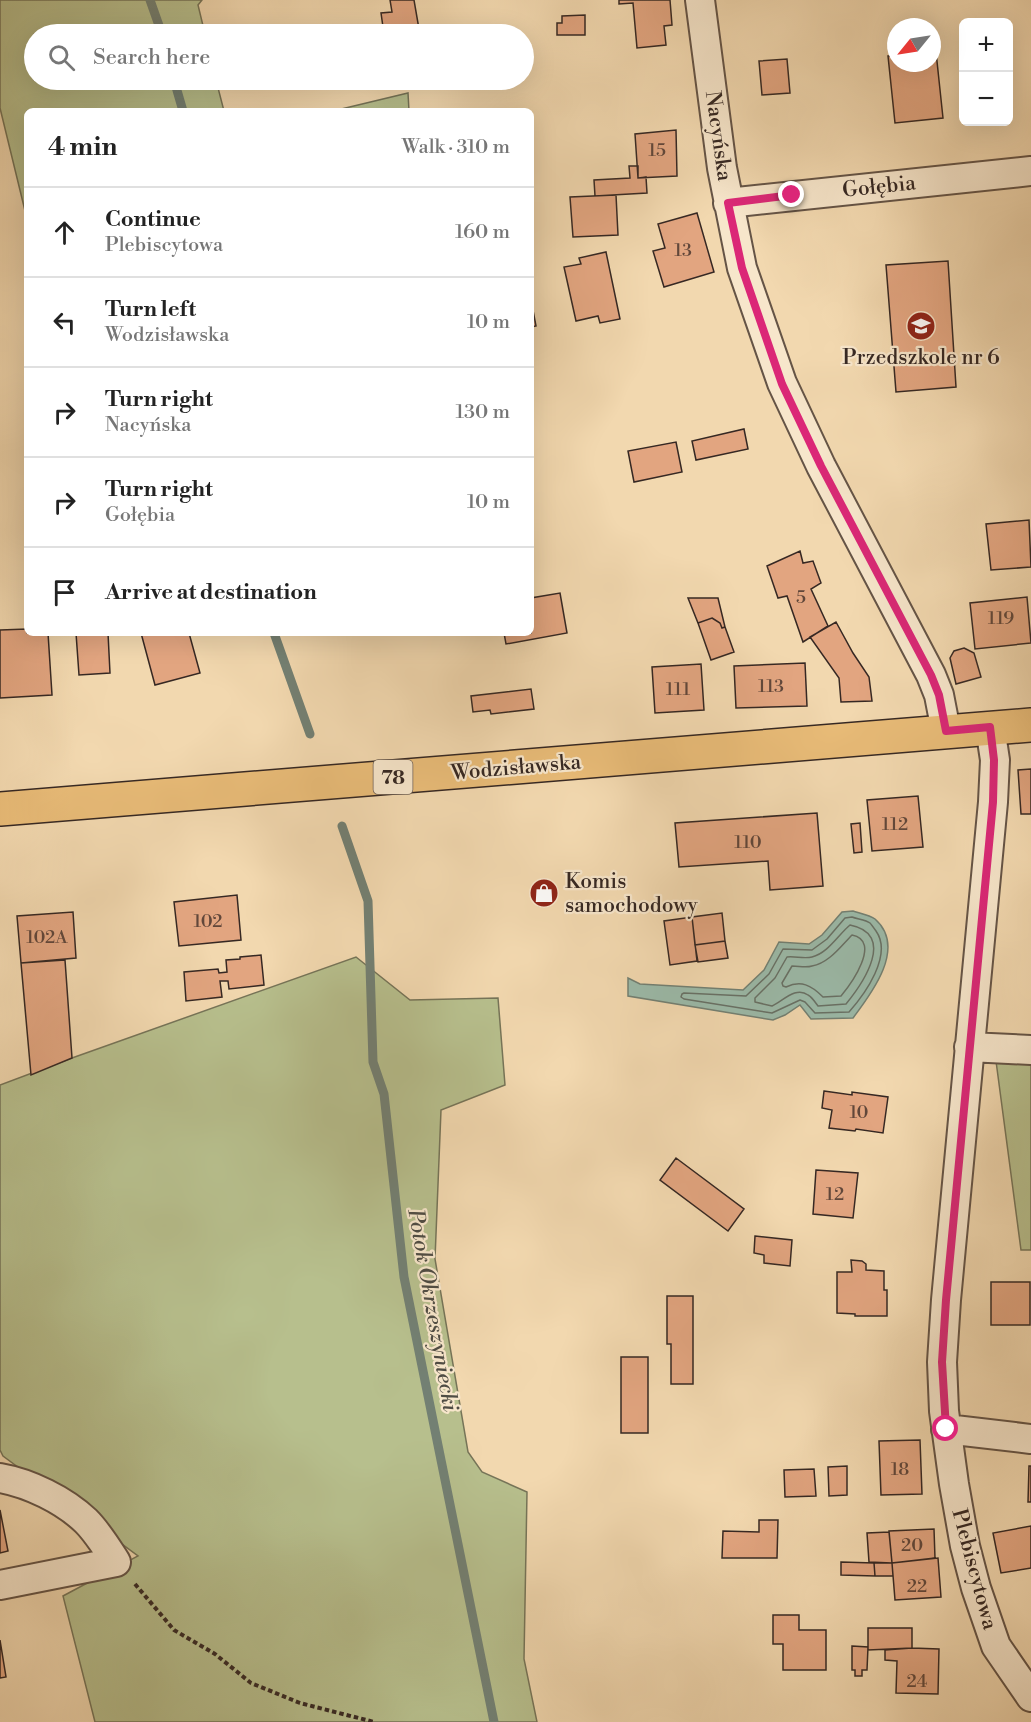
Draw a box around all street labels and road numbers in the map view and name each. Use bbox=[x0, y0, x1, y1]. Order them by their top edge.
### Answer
street label: Nacyńska bbox=[699, 89, 737, 183]
street label: Gołębia bbox=[841, 170, 917, 204]
street label: Wodzisławska bbox=[449, 749, 583, 787]
road number: 78 bbox=[374, 760, 412, 794]
street label: Plebiscytowa bbox=[945, 1506, 1003, 1633]

